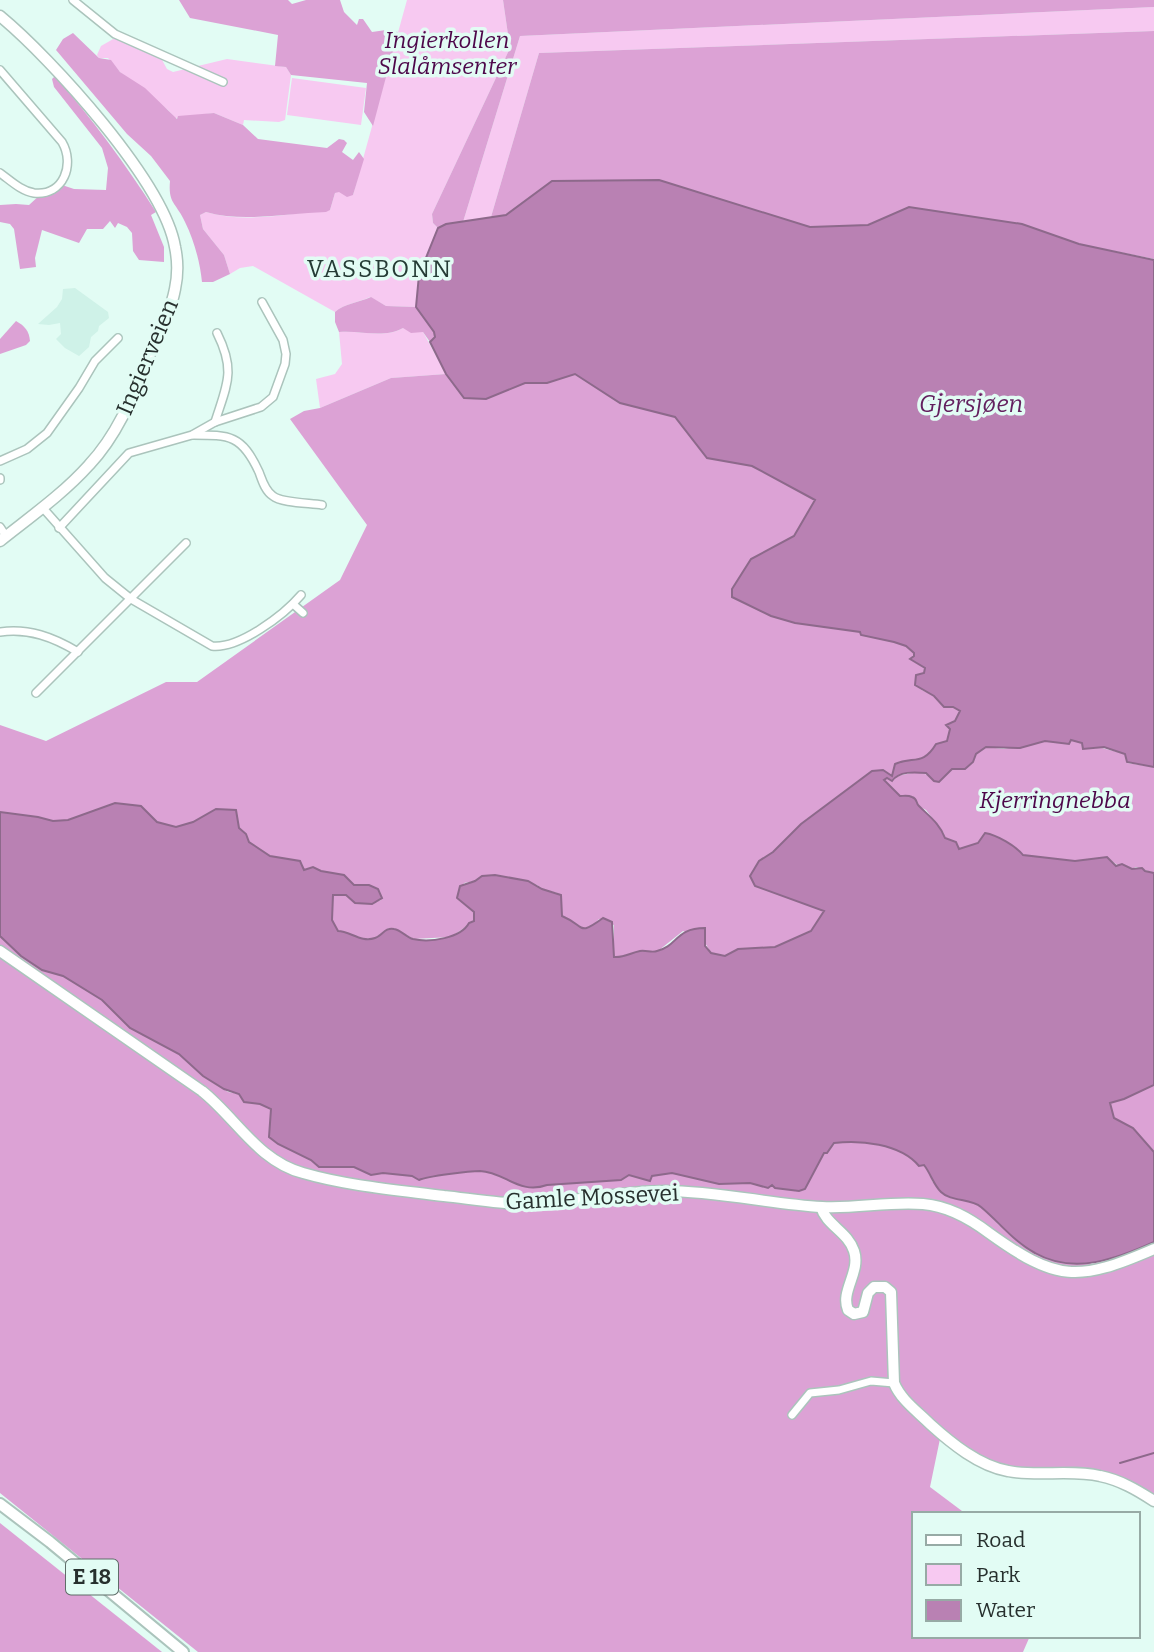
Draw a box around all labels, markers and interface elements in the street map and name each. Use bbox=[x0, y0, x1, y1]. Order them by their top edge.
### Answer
park label: Ingierkollen Slalåmsenter bbox=[378, 26, 518, 80]
district label: VASSBONN bbox=[307, 255, 453, 283]
street label: Ingierveien bbox=[110, 294, 184, 419]
water label: Gjersjøen bbox=[919, 390, 1023, 418]
park label: Kjerringnebba bbox=[979, 786, 1131, 814]
street label: Gamle Mossevei bbox=[505, 1178, 680, 1216]
legend bbox=[912, 1512, 1140, 1638]
text: Road bbox=[976, 1527, 1025, 1553]
road number: E 18 bbox=[66, 1560, 118, 1594]
text: Park bbox=[976, 1562, 1020, 1588]
text: Water bbox=[976, 1597, 1035, 1623]

